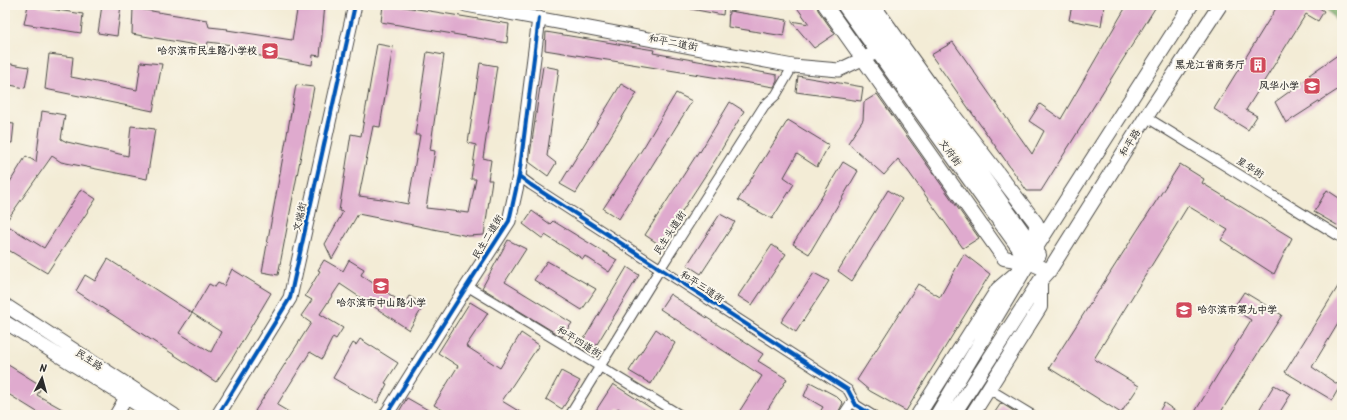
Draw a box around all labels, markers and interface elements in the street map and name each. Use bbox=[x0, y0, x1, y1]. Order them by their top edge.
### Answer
street label: 和平二道街 bbox=[647, 30, 699, 56]
school or university icon: 哈尔滨市民生路小学校 bbox=[260, 41, 280, 61]
place label: 哈尔滨市民生路小学校 bbox=[157, 43, 257, 59]
building icon: 黑龙江省商务厅 bbox=[1248, 55, 1268, 75]
place label: 黑龙江省商务厅 bbox=[1175, 57, 1245, 73]
school or university icon: 风华小学 bbox=[1302, 76, 1322, 96]
place label: 风华小学 bbox=[1259, 78, 1299, 94]
street label: 和平路 bbox=[1115, 126, 1145, 160]
street label: 文府街 bbox=[935, 136, 965, 170]
street label: 星华街 bbox=[1233, 153, 1267, 183]
street label: 文端街 bbox=[289, 201, 311, 233]
street label: 民生头道街 bbox=[650, 208, 690, 258]
street label: 民生二道街 bbox=[468, 211, 508, 263]
street label: 和平三道街 bbox=[677, 267, 727, 307]
school or university icon: 哈尔滨市中山路小学 bbox=[371, 276, 391, 296]
place label: 哈尔滨市中山路小学 bbox=[336, 295, 426, 311]
school or university icon: 哈尔滨市第九中学 bbox=[1174, 300, 1194, 320]
place label: 哈尔滨市第九中学 bbox=[1197, 302, 1277, 318]
street label: 和平四道街 bbox=[554, 322, 604, 362]
street label: 民生路 bbox=[72, 345, 106, 375]
north arrow bbox=[22, 358, 62, 398]
text: N bbox=[39, 360, 47, 378]

